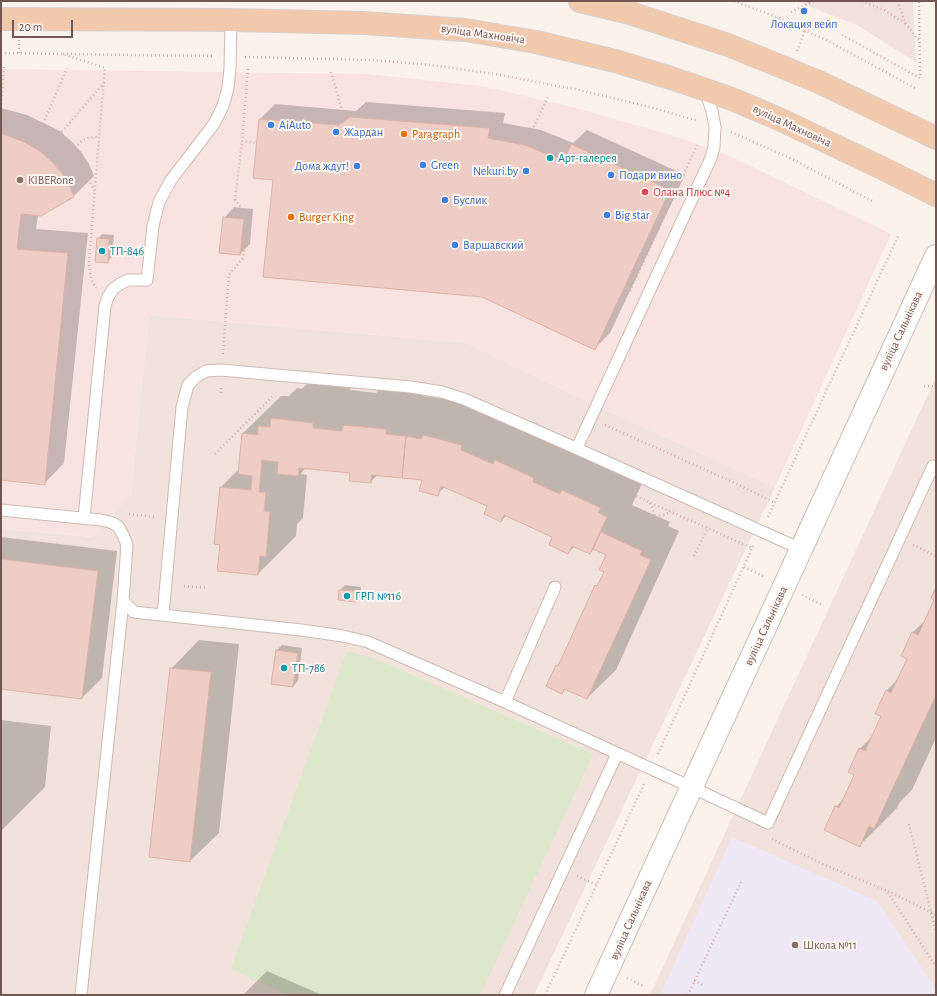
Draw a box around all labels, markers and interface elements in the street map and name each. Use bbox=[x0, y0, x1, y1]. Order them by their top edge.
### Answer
marker: Локация вейп bbox=[799, 6, 809, 16]
scale bar bbox=[14, 12, 75, 38]
place label: Локация вейп bbox=[771, 17, 837, 31]
text: 20 m bbox=[19, 21, 42, 33]
street label: вуліца Махновіча bbox=[440, 21, 526, 47]
street label: вуліца Махновіча bbox=[751, 102, 833, 150]
place label: AiAuto bbox=[279, 118, 311, 132]
marker: AiAuto bbox=[266, 120, 276, 130]
place label: Жардан bbox=[344, 125, 383, 139]
marker: Жардан bbox=[331, 127, 341, 137]
place label: Paragraph bbox=[412, 127, 460, 141]
marker: Paragraph bbox=[399, 129, 409, 139]
place label: Арт-галерея bbox=[558, 151, 617, 165]
marker: Арт-галерея bbox=[545, 153, 555, 163]
place label: Green bbox=[431, 158, 459, 172]
place label: Дома ждут! bbox=[295, 159, 349, 173]
marker: Green bbox=[418, 160, 428, 170]
marker: Дома ждут! bbox=[352, 161, 362, 171]
place label: Nekuri.by bbox=[473, 164, 518, 178]
marker: Nekuri.by bbox=[521, 166, 531, 176]
place label: Подари вино bbox=[619, 168, 682, 182]
marker: Подари вино bbox=[606, 170, 616, 180]
place label: KIBERone bbox=[28, 173, 74, 187]
marker: KIBERone bbox=[15, 175, 25, 185]
place label: Олана Плюс №4 bbox=[653, 185, 730, 199]
marker: Олана Плюс №4 bbox=[640, 187, 650, 197]
place label: Буслик bbox=[453, 193, 487, 207]
marker: Буслик bbox=[440, 195, 450, 205]
place label: Big star bbox=[615, 208, 650, 222]
place label: Burger King bbox=[299, 210, 354, 224]
marker: Big star bbox=[602, 210, 612, 220]
marker: Burger King bbox=[286, 212, 296, 222]
place label: Варшавский bbox=[463, 238, 524, 252]
marker: Варшавский bbox=[450, 240, 460, 250]
place label: ТП-846 bbox=[110, 244, 144, 258]
marker: ТП-846 bbox=[97, 246, 107, 256]
street label: вуліца Сальнікава bbox=[876, 289, 926, 373]
street label: вуліца Сальнікава bbox=[741, 584, 791, 668]
place label: ГРП №116 bbox=[355, 589, 401, 603]
marker: ГРП №116 bbox=[342, 591, 352, 601]
place label: ТП-786 bbox=[292, 661, 325, 675]
marker: ТП-786 bbox=[279, 663, 289, 673]
street label: вуліца Сальнікава bbox=[607, 878, 655, 962]
place label: Школа №11 bbox=[803, 938, 857, 952]
marker: Школа №11 bbox=[790, 940, 800, 950]

